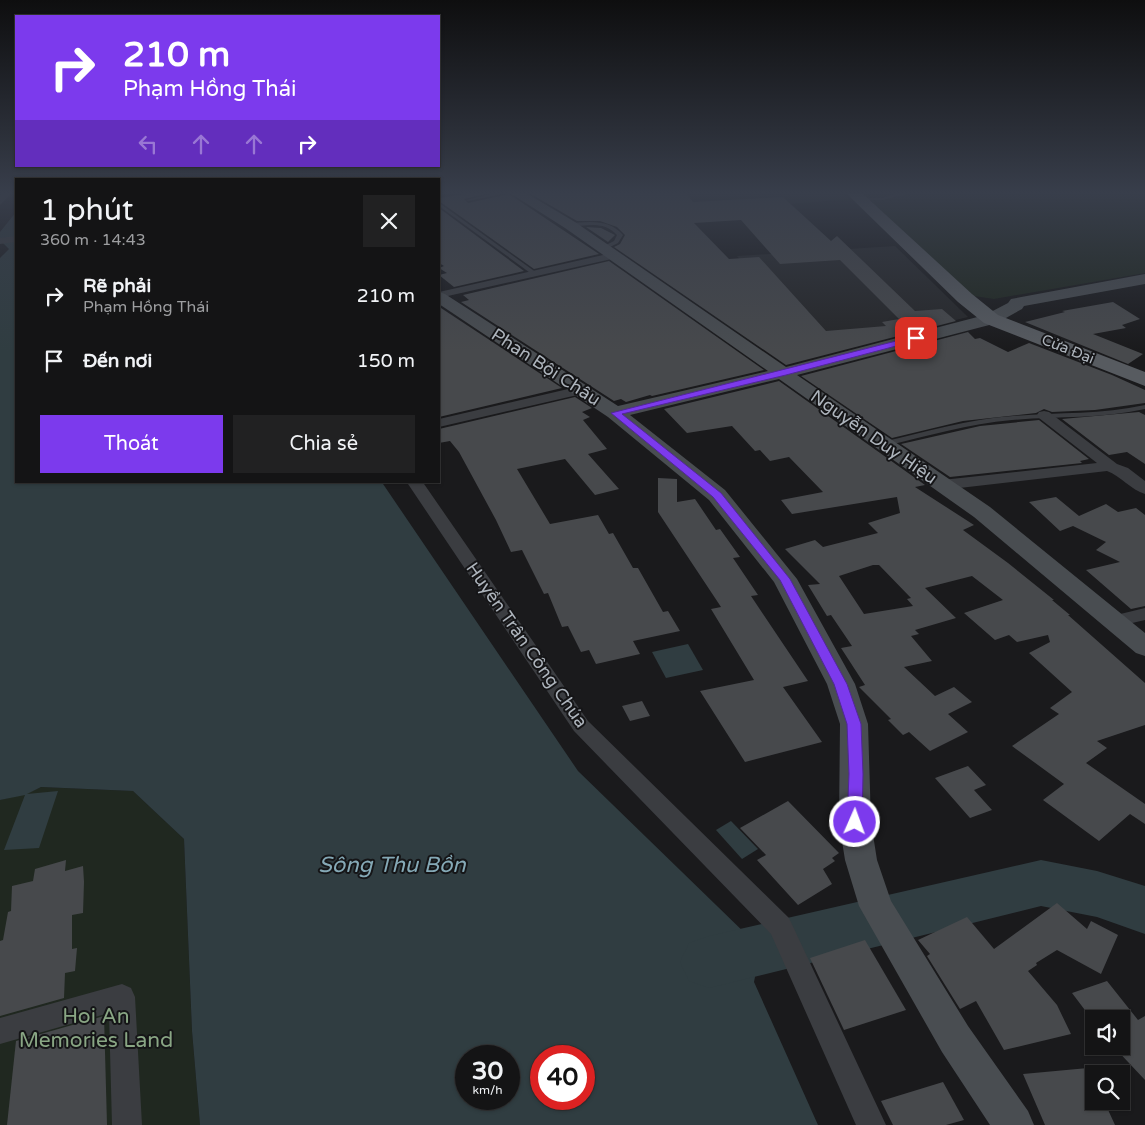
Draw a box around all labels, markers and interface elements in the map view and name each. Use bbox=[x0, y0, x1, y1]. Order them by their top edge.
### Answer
text: 210 m bbox=[123, 34, 230, 76]
icon: right bbox=[40, 35, 105, 100]
text: Phạm Hồng Thái bbox=[123, 76, 297, 102]
icon: left bbox=[134, 130, 162, 158]
icon: ahead bbox=[187, 130, 215, 158]
icon: ahead bbox=[240, 130, 268, 158]
icon: right bbox=[293, 130, 321, 158]
text: 1 phút bbox=[40, 192, 133, 229]
button: close bbox=[363, 195, 415, 247]
text: 360 m · 14:43 bbox=[40, 230, 146, 250]
text: Rẽ phải bbox=[83, 275, 151, 297]
icon: right bbox=[40, 282, 68, 310]
text: 210 m bbox=[357, 285, 415, 307]
text: Phạm Hồng Thái bbox=[83, 297, 209, 317]
pin bbox=[895, 317, 937, 359]
street label: Phan Bội Châu bbox=[487, 324, 605, 410]
icon: arrive bbox=[902, 324, 930, 352]
street label: Cửa Đại bbox=[1039, 330, 1097, 368]
icon: arrive bbox=[40, 347, 68, 375]
text: Đến nơi bbox=[83, 350, 152, 372]
text: 150 m bbox=[357, 350, 415, 372]
street label: Nguyễn Duy Hiệu bbox=[806, 385, 942, 489]
button: Thoát bbox=[40, 415, 223, 473]
button: Chia sẻ bbox=[233, 415, 415, 473]
street label: Huyền Trân Công Chúa bbox=[462, 558, 592, 732]
position arrow bbox=[828, 795, 880, 847]
water label: Sông Thu Bồn bbox=[318, 852, 466, 878]
park label: Hoi An Memories Land bbox=[19, 1004, 173, 1053]
map controls bbox=[1085, 1010, 1130, 1110]
button: sound bbox=[1085, 1010, 1130, 1055]
speed limit sign: 40 bbox=[530, 1045, 595, 1110]
text: 30 bbox=[472, 1056, 503, 1086]
button: search bbox=[1085, 1065, 1130, 1110]
text: km/h bbox=[472, 1083, 503, 1097]

